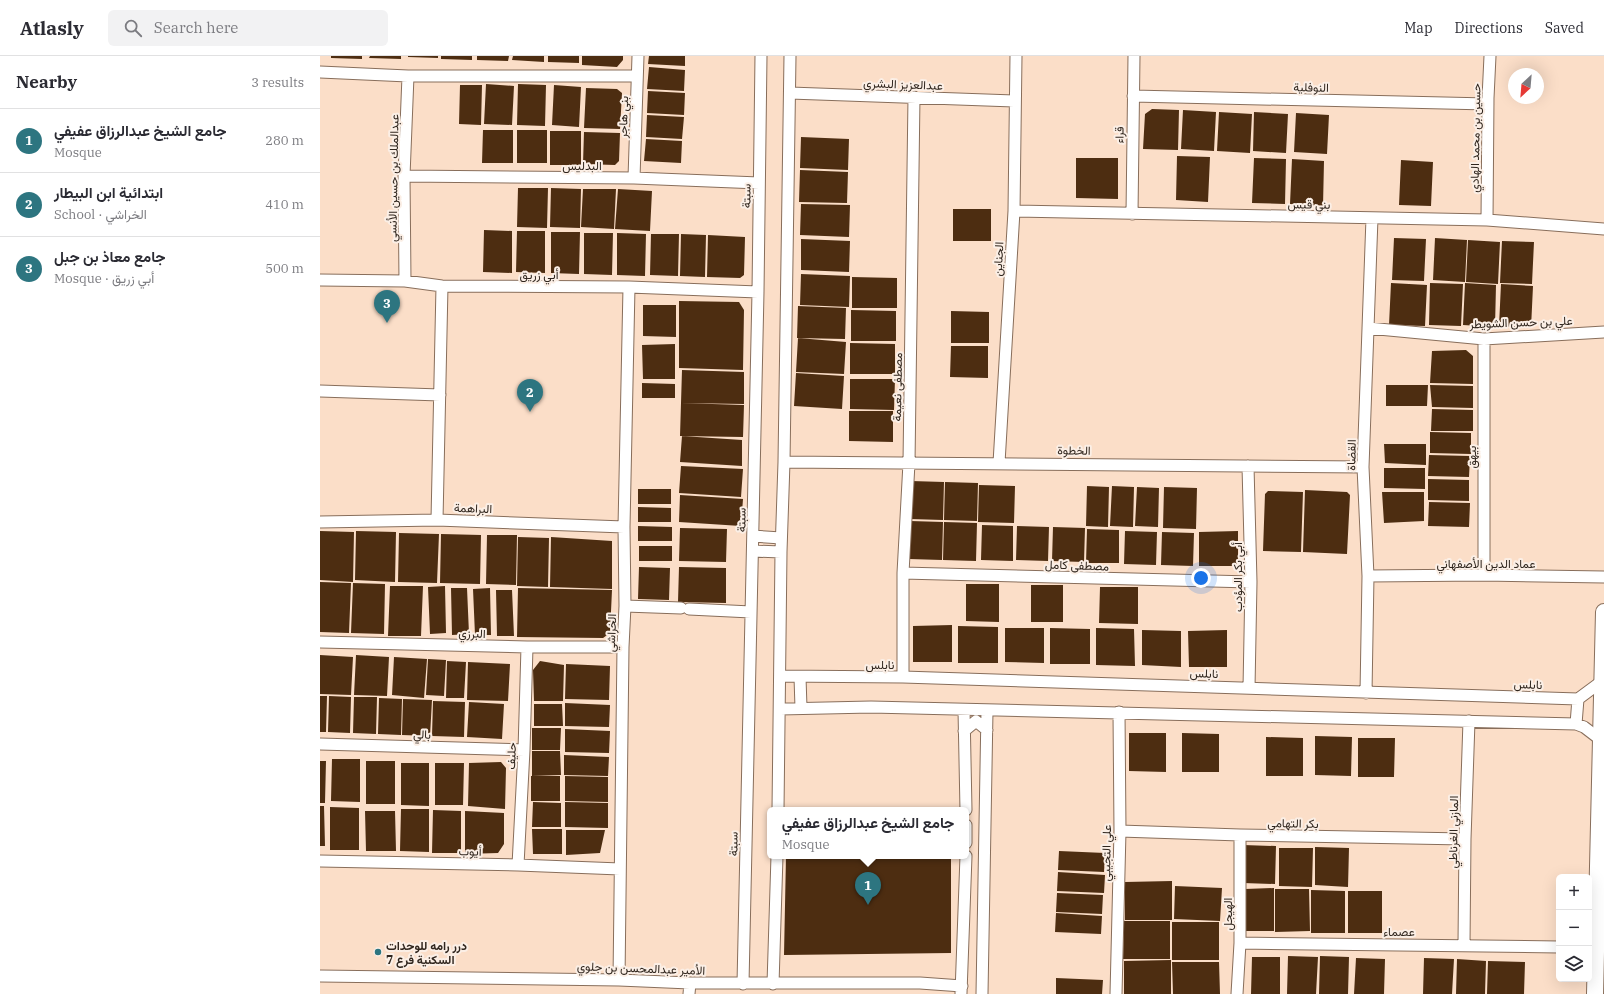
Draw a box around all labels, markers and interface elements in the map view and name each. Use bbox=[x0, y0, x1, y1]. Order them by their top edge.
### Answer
search box bbox=[108, 10, 388, 46]
text: Atlasly bbox=[20, 16, 84, 40]
icon: search bbox=[122, 17, 144, 39]
text: Search here bbox=[154, 18, 238, 37]
text: Map bbox=[1404, 19, 1433, 37]
text: Directions bbox=[1455, 19, 1523, 37]
text: Saved bbox=[1545, 19, 1584, 37]
north arrow bbox=[1508, 68, 1544, 104]
text: Nearby bbox=[16, 71, 77, 93]
text: 3 results bbox=[251, 74, 304, 91]
street label: عبدالعزيز البشري bbox=[863, 75, 943, 96]
street label: النوفلية bbox=[1293, 79, 1329, 96]
street label: حسين بن محمد الهادي bbox=[1467, 83, 1486, 193]
street label: بني هاجر bbox=[615, 96, 634, 140]
street label: عبدالملك بن حسين الأنسي bbox=[384, 114, 405, 242]
text: جامع الشيخ عبدالرزاق عفيفي bbox=[54, 121, 226, 140]
street label: قراء bbox=[1111, 126, 1128, 144]
text: 1 bbox=[25, 132, 33, 149]
text: 280 m bbox=[265, 132, 304, 149]
text: Mosque bbox=[54, 144, 102, 161]
street label: البدليس bbox=[562, 158, 602, 174]
text: ابتدائية ابن البيطار bbox=[54, 183, 163, 202]
street label: سبتة bbox=[738, 184, 754, 208]
text: 2 bbox=[25, 196, 33, 213]
text: 410 m bbox=[265, 196, 304, 213]
street label: بني قيس bbox=[1287, 196, 1331, 215]
text: School · الخراشي bbox=[54, 206, 147, 223]
street label: الجناين bbox=[990, 241, 1007, 277]
text: جامع معاذ بن جبل bbox=[54, 247, 166, 266]
text: 3 bbox=[25, 260, 33, 277]
text: 500 m bbox=[265, 260, 304, 277]
street label: أبي زريق bbox=[519, 267, 559, 285]
text: Mosque · أبي زريق bbox=[54, 270, 154, 287]
pin: 3 bbox=[374, 290, 400, 323]
street label: علي بن حسن الشويطر bbox=[1468, 313, 1573, 334]
street label: مصطفى نعيمة bbox=[889, 352, 906, 422]
pin: 2 bbox=[517, 379, 543, 412]
street label: القضاة bbox=[1343, 439, 1359, 471]
street label: الخطوة bbox=[1057, 442, 1091, 459]
street label: بيهق bbox=[1464, 446, 1480, 468]
street label: البراهمة bbox=[453, 500, 492, 517]
street label: سبتة bbox=[733, 508, 749, 532]
street label: أبي بكر المؤدب bbox=[1230, 542, 1248, 612]
street label: مصطفى كامل bbox=[1045, 556, 1109, 575]
street label: عماد الدين الأصفهاني bbox=[1437, 556, 1535, 574]
your location bbox=[1191, 568, 1211, 588]
street label: الخراشي bbox=[603, 614, 622, 652]
street label: البرزي bbox=[458, 625, 486, 644]
street label: نابلس bbox=[866, 657, 894, 673]
street label: نابلس bbox=[1189, 665, 1219, 682]
street label: نابلس bbox=[1513, 676, 1543, 693]
street label: بالي bbox=[413, 726, 431, 745]
street label: حليف bbox=[503, 742, 519, 770]
street label: المازني الغرناطي bbox=[1445, 796, 1464, 868]
popup bbox=[767, 807, 969, 859]
text: جامع الشيخ عبدالرزاق عفيفي bbox=[782, 813, 954, 832]
street label: بكر التهامي bbox=[1267, 815, 1319, 834]
street label: علي التجيبي bbox=[1098, 824, 1117, 882]
street label: سبتة bbox=[725, 832, 741, 856]
text: Mosque bbox=[782, 836, 830, 853]
street label: أيوب bbox=[458, 843, 482, 860]
pin: 1 bbox=[855, 872, 881, 905]
map controls bbox=[1556, 874, 1592, 982]
button: + bbox=[1556, 874, 1592, 910]
street label: الهيجل bbox=[1220, 898, 1236, 930]
button: − bbox=[1556, 910, 1592, 946]
street label: عصماء bbox=[1383, 924, 1415, 939]
place label: درر رامه للوحدات السكنية فرع 7 bbox=[386, 938, 467, 968]
button: layers bbox=[1556, 946, 1592, 982]
marker: درر رامه للوحدات السكنية فرع 7 bbox=[373, 947, 383, 957]
street label: الأمير عبدالمحسن بن جلوي bbox=[576, 958, 705, 981]

